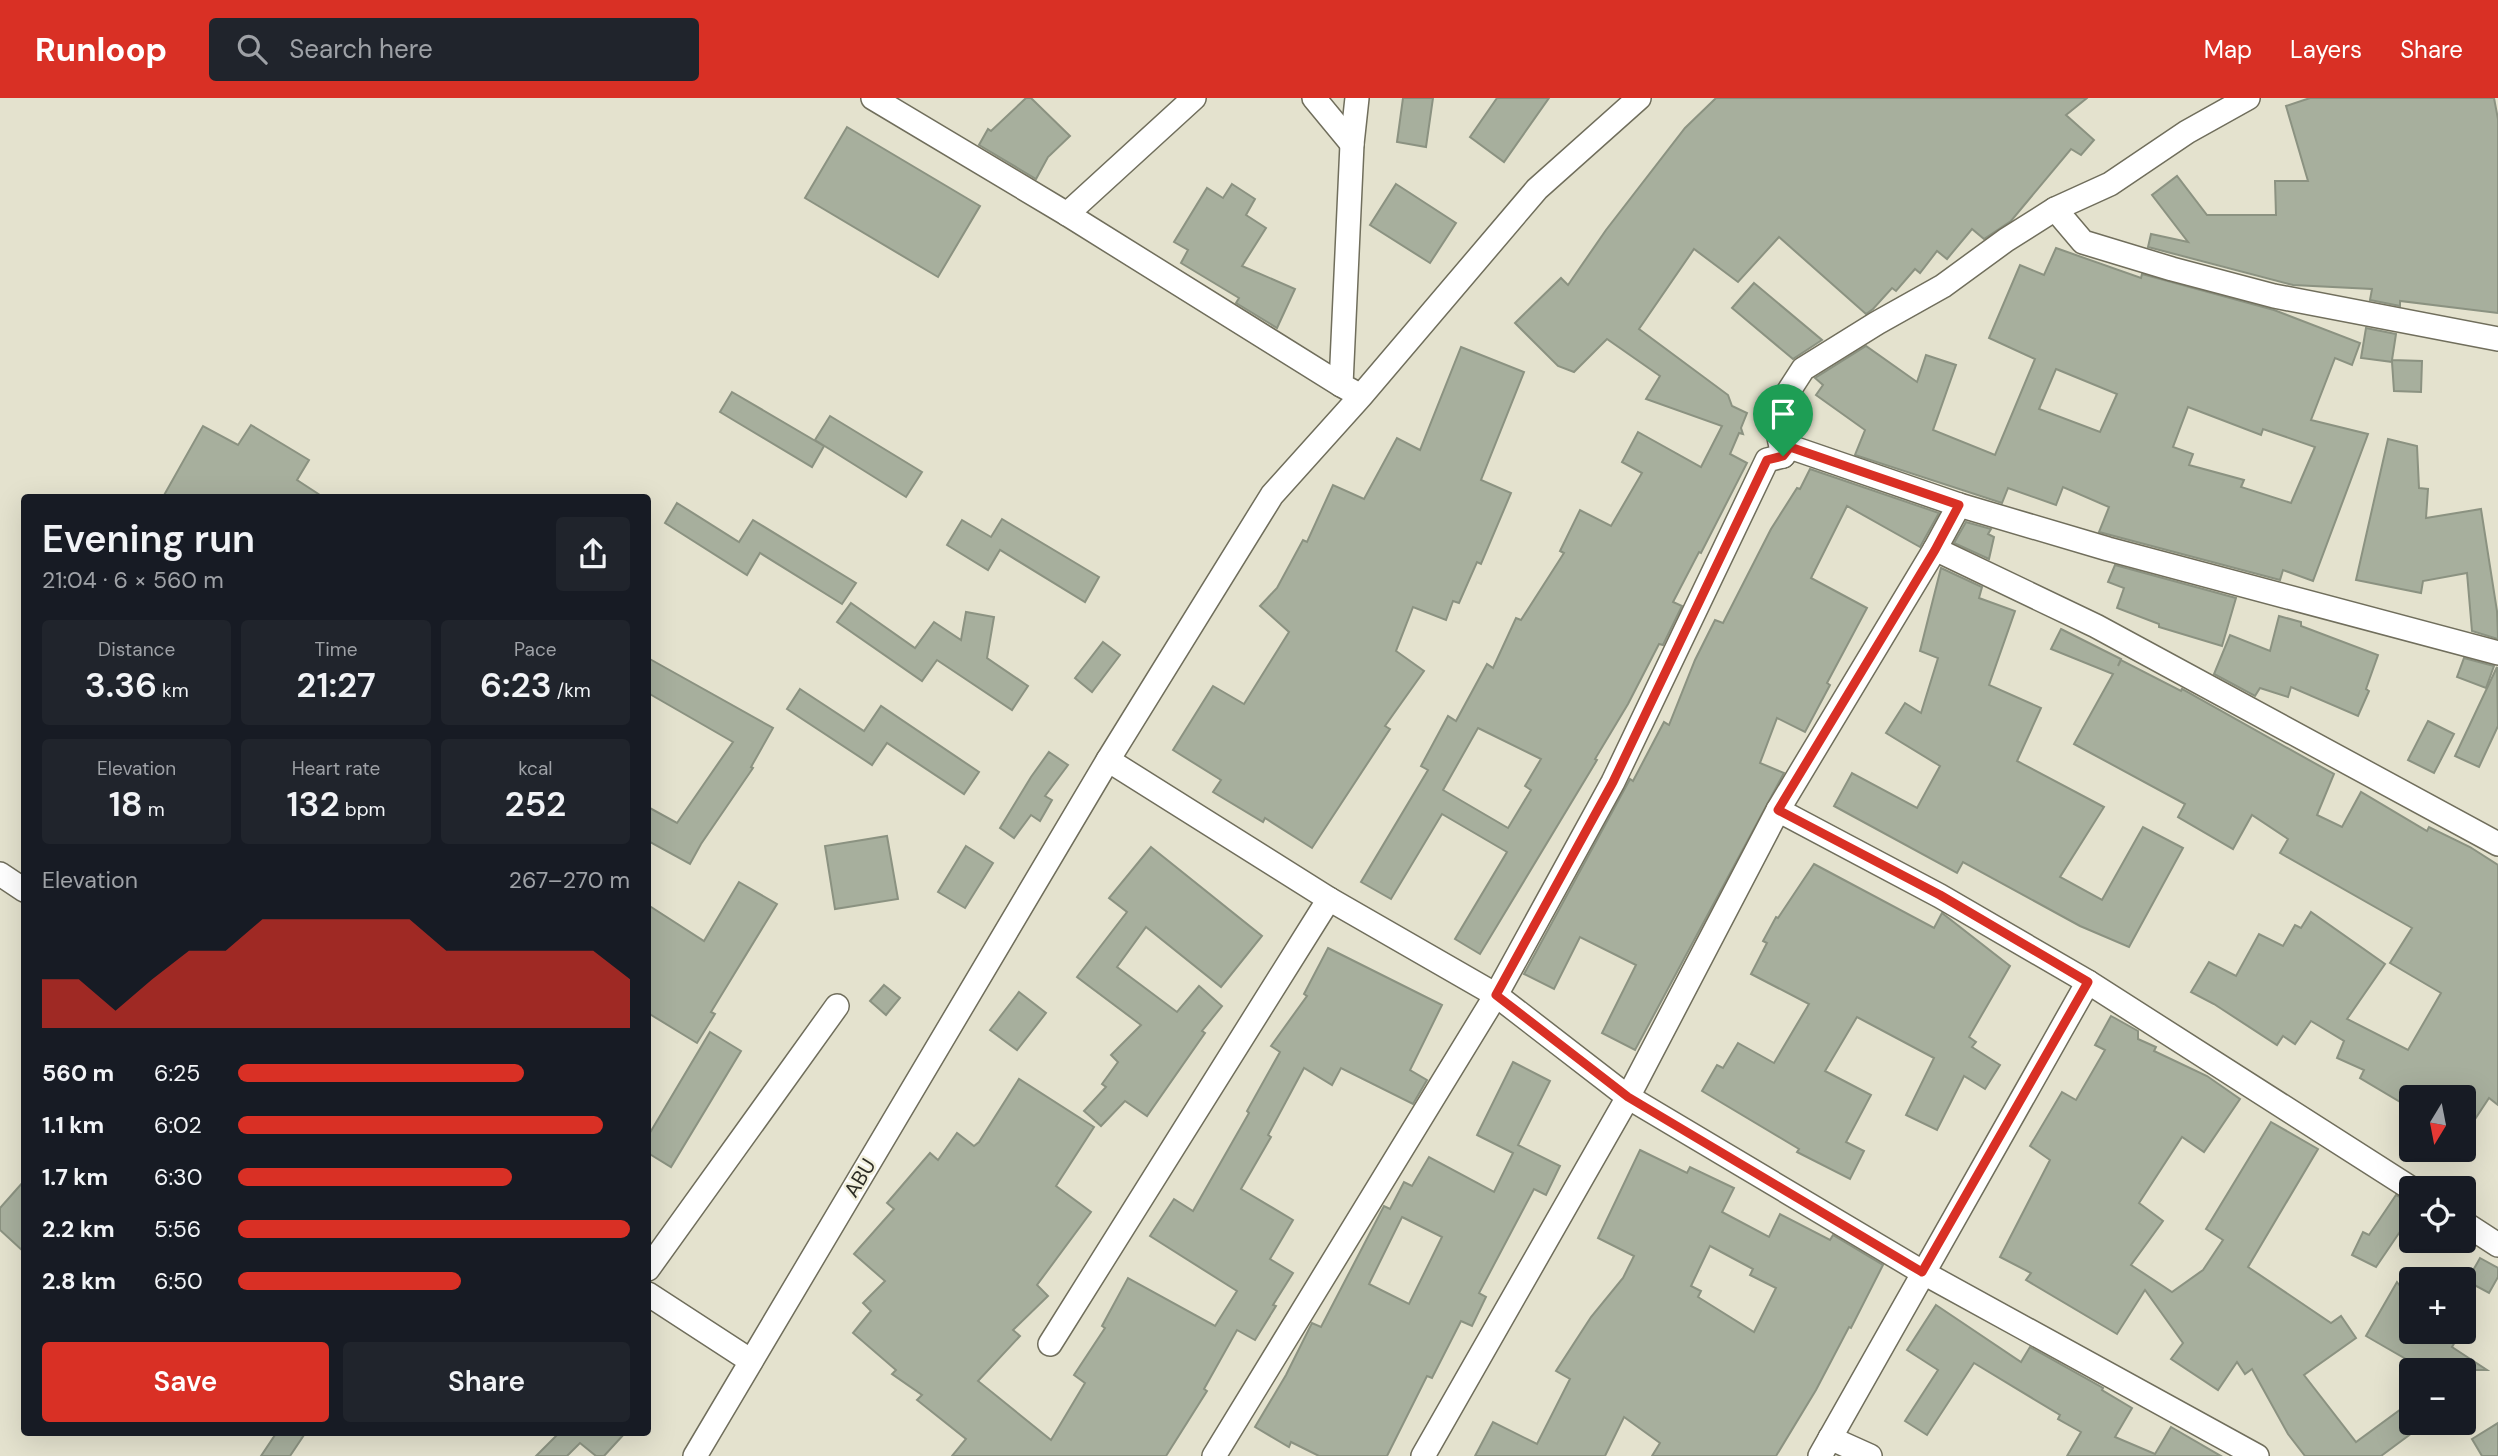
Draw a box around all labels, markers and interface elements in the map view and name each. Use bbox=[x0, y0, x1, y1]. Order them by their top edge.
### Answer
search box bbox=[209, 18, 699, 81]
text: Runloop bbox=[35, 28, 167, 71]
icon: search bbox=[233, 30, 271, 68]
text: Search here bbox=[289, 32, 433, 66]
text: Map bbox=[2204, 34, 2252, 65]
text: Layers bbox=[2290, 34, 2362, 65]
text: Share bbox=[2400, 34, 2463, 65]
pin bbox=[1753, 384, 1813, 456]
icon: arrive bbox=[1764, 395, 1802, 433]
text: Evening run bbox=[42, 514, 255, 564]
button: share bbox=[556, 517, 630, 591]
text: 21:04 · 6 × 560 m bbox=[42, 565, 224, 595]
text: Distance bbox=[98, 637, 175, 662]
text: Time bbox=[315, 637, 357, 662]
text: Pace bbox=[514, 637, 557, 662]
text: 3.36 bbox=[85, 662, 157, 708]
text: 21:27 bbox=[296, 662, 376, 708]
text: 6:23 bbox=[480, 662, 552, 708]
text: km bbox=[157, 678, 189, 703]
text: /km bbox=[552, 678, 591, 703]
text: Elevation bbox=[97, 756, 176, 781]
text: Heart rate bbox=[292, 756, 380, 781]
text: kcal bbox=[518, 756, 552, 781]
text: 18 bbox=[109, 781, 143, 827]
text: 132 bbox=[286, 781, 340, 827]
text: 252 bbox=[504, 781, 566, 827]
text: m bbox=[143, 797, 165, 822]
text: bpm bbox=[340, 797, 386, 822]
text: Elevation bbox=[42, 865, 138, 895]
text: 267–270 m bbox=[509, 865, 630, 895]
text: 560 m bbox=[42, 1058, 114, 1088]
text: 6:25 bbox=[154, 1058, 200, 1088]
north arrow bbox=[2399, 1085, 2476, 1162]
map controls bbox=[2399, 1085, 2476, 1435]
text: 1.1 km bbox=[42, 1110, 104, 1140]
text: 6:02 bbox=[154, 1110, 202, 1140]
street label: ABU bbox=[838, 1153, 882, 1203]
text: 1.7 km bbox=[42, 1162, 108, 1192]
text: 6:30 bbox=[154, 1162, 202, 1192]
button: locate bbox=[2399, 1176, 2476, 1253]
text: 2.2 km bbox=[42, 1214, 115, 1244]
text: 5:56 bbox=[154, 1214, 201, 1244]
text: 2.8 km bbox=[42, 1266, 116, 1296]
text: 6:50 bbox=[154, 1266, 203, 1296]
button: + bbox=[2399, 1267, 2476, 1344]
button: Save bbox=[42, 1342, 329, 1422]
button: Share bbox=[343, 1342, 630, 1422]
button: − bbox=[2399, 1358, 2476, 1435]

